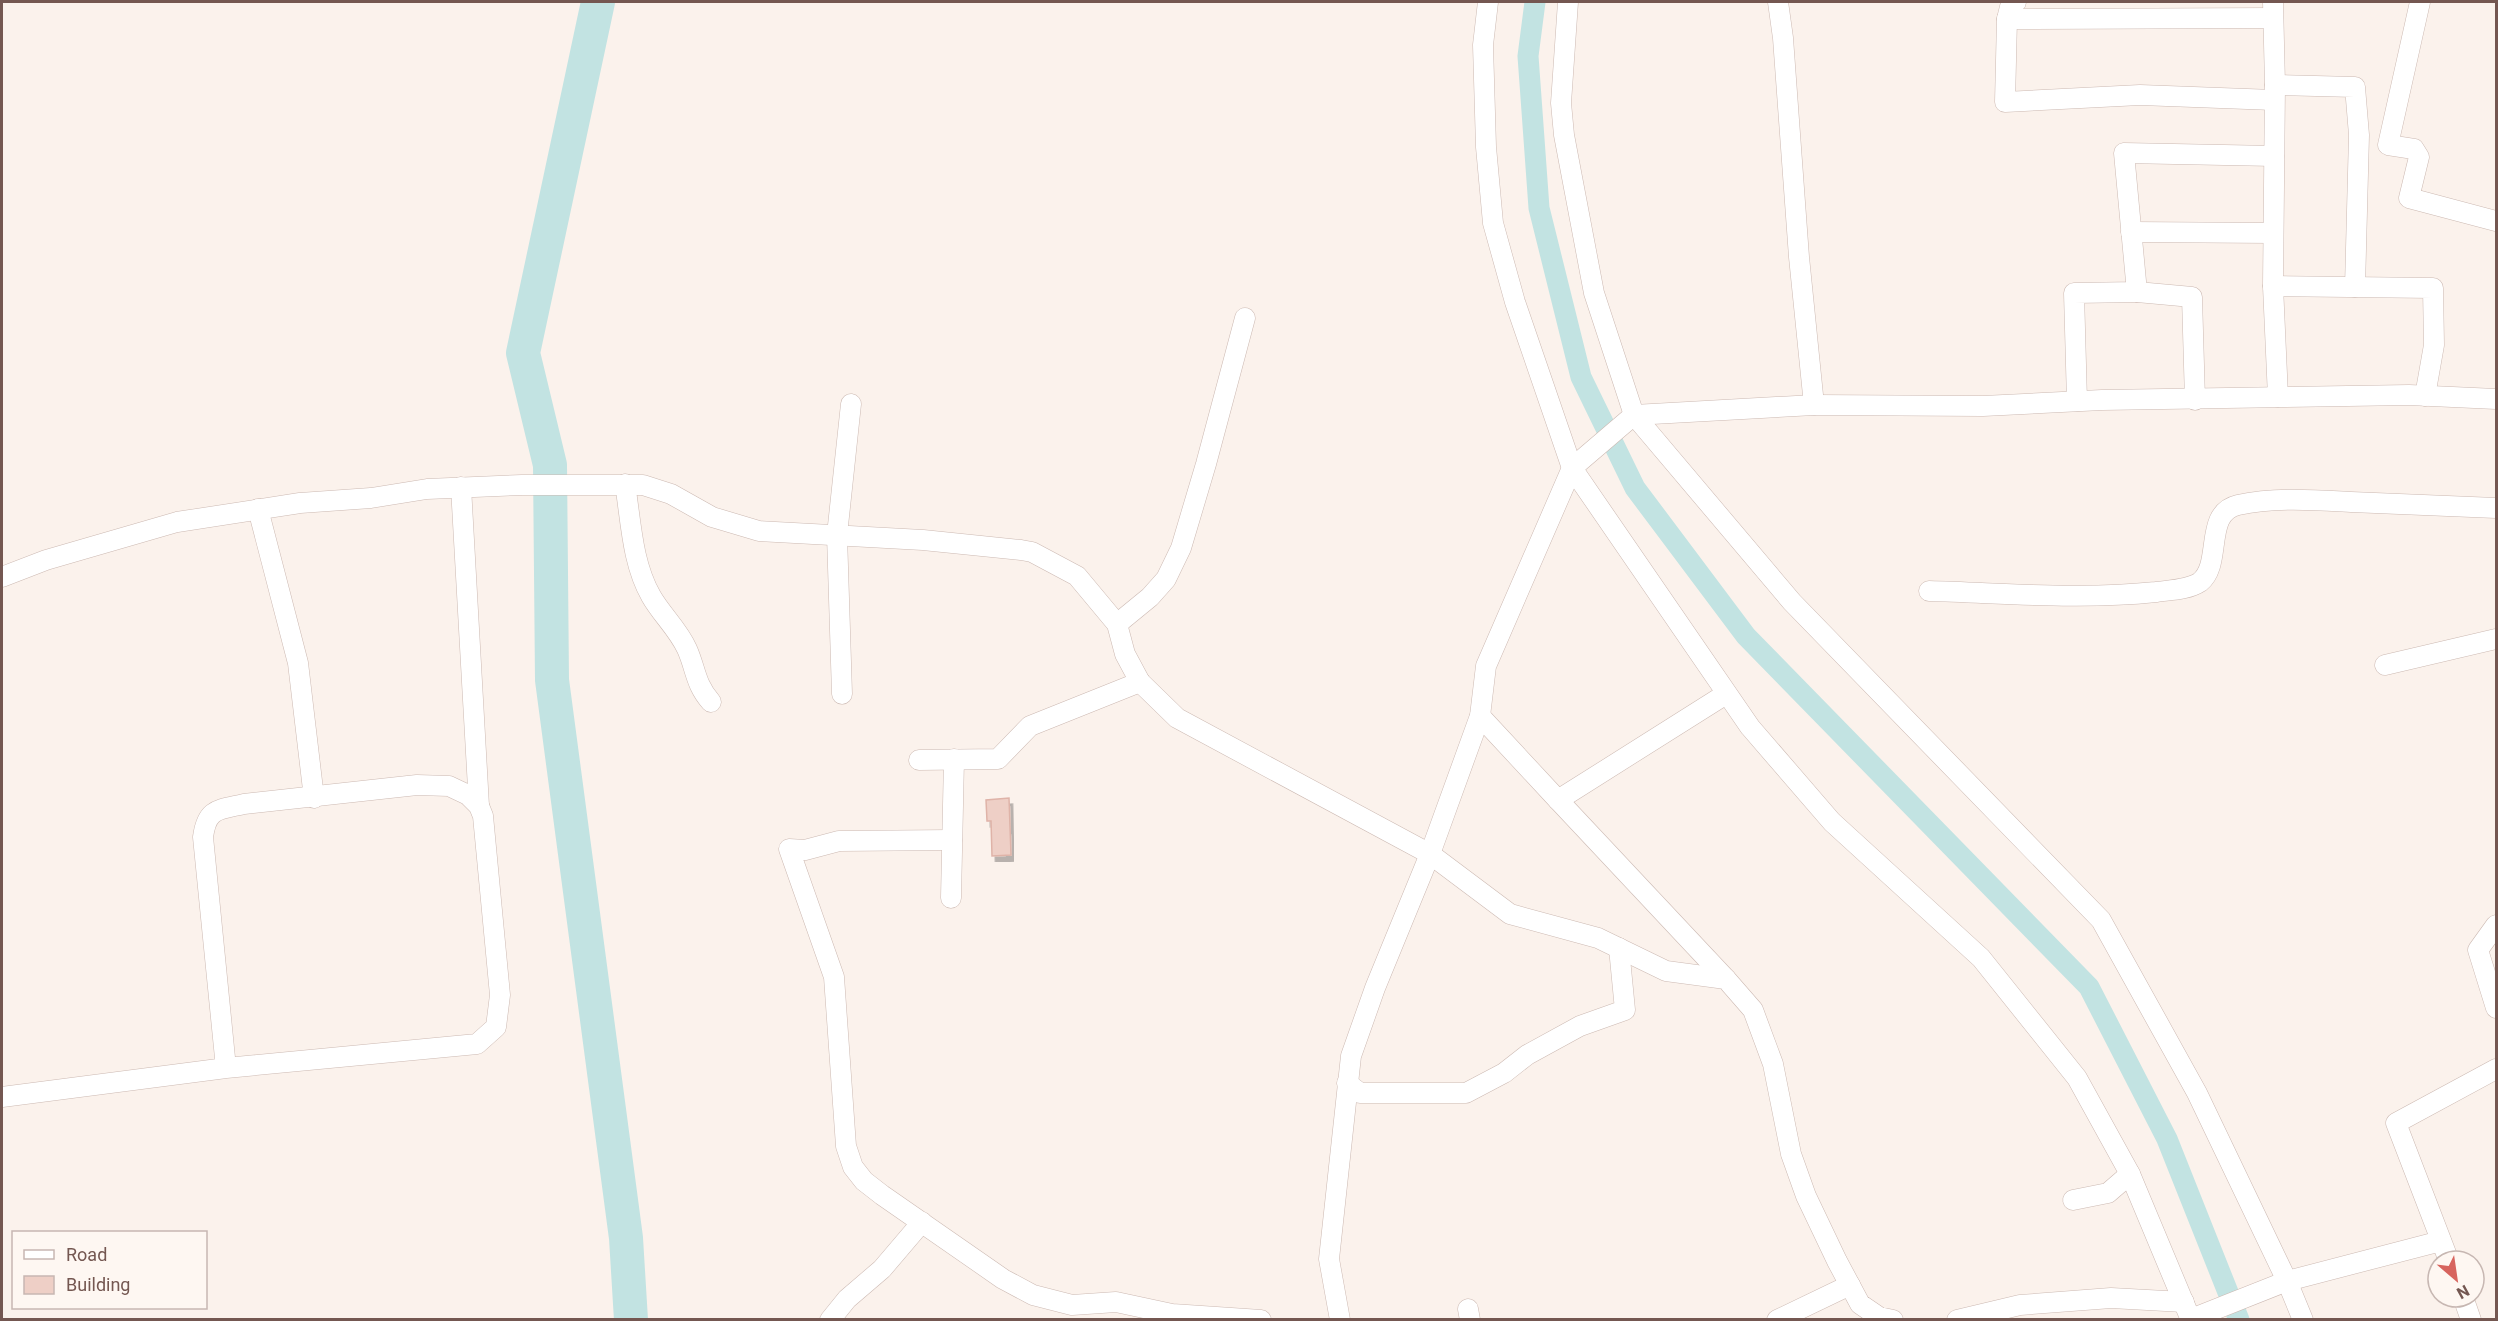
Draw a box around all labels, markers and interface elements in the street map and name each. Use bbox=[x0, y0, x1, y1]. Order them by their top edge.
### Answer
legend bbox=[12, 1231, 207, 1309]
text: Road bbox=[66, 1244, 107, 1265]
north arrow bbox=[2426, 1249, 2486, 1309]
text: Building bbox=[66, 1274, 130, 1295]
text: N bbox=[2453, 1281, 2473, 1303]

